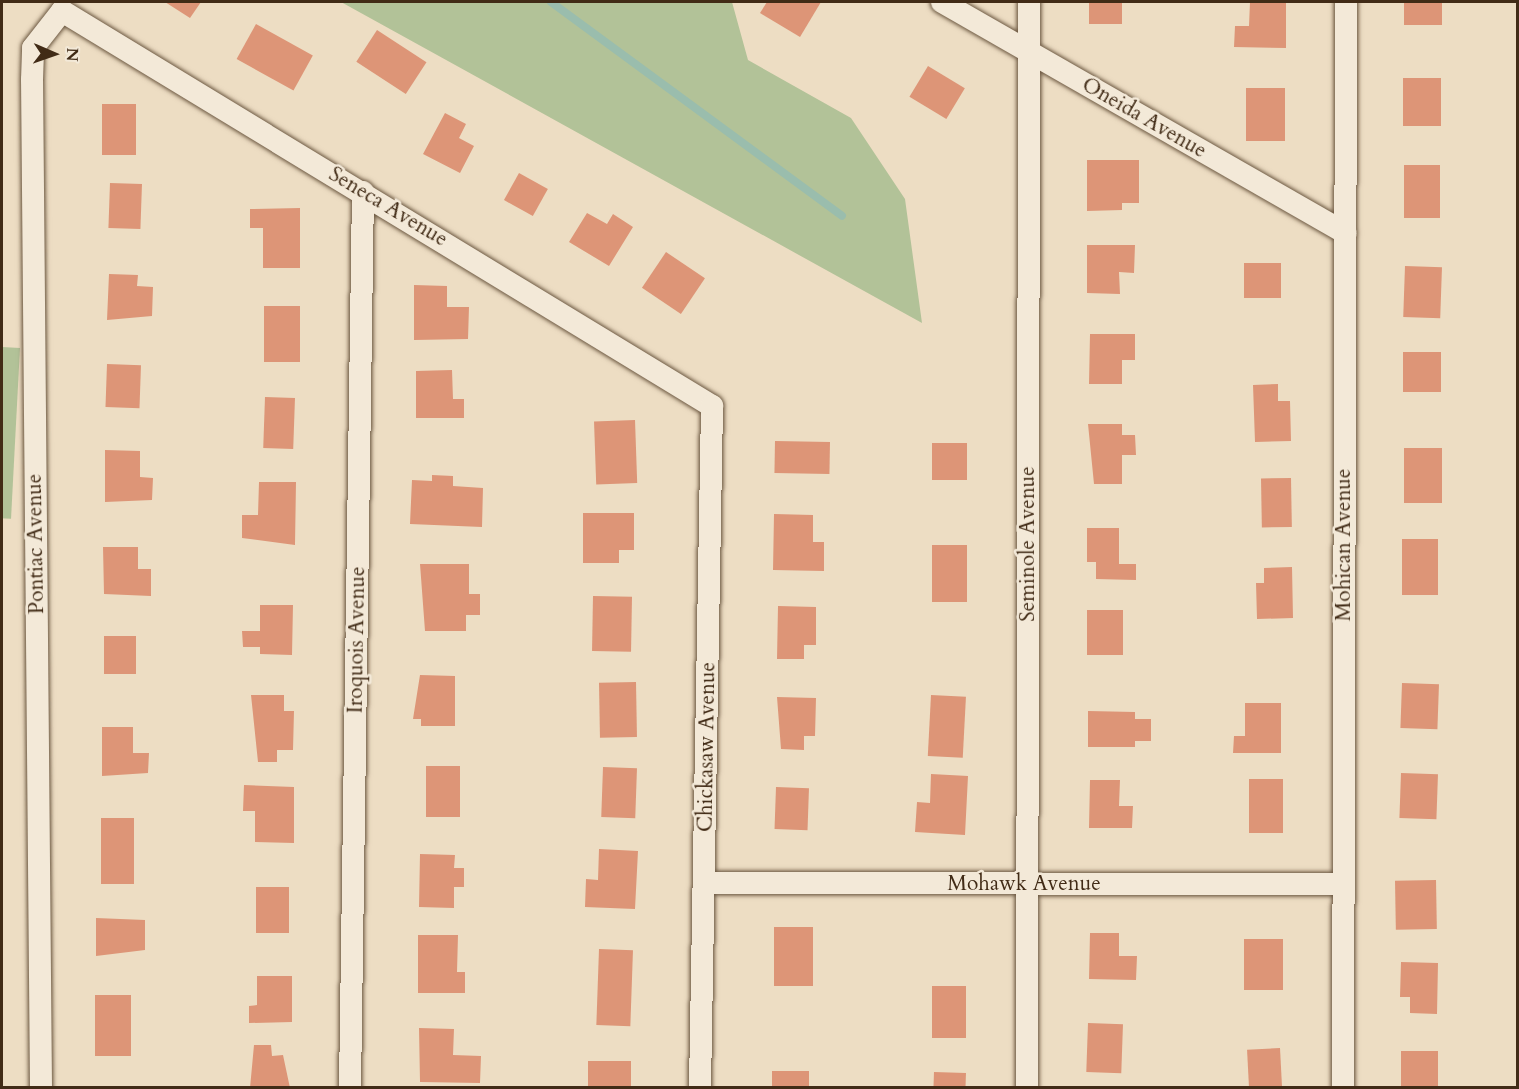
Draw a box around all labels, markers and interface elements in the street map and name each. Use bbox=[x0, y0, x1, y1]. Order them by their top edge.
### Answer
north arrow bbox=[24, 24, 84, 84]
text: N bbox=[61, 47, 83, 62]
street label: Oneida Avenue bbox=[1077, 72, 1211, 164]
street label: Seneca Avenue bbox=[324, 162, 452, 252]
street label: Seminole Avenue bbox=[1015, 466, 1041, 622]
street label: Mohican Avenue bbox=[1331, 469, 1357, 621]
street label: Pontiac Avenue bbox=[22, 473, 50, 615]
street label: Iroquois Avenue bbox=[343, 566, 371, 714]
street label: Chickasaw Avenue bbox=[693, 662, 721, 832]
street label: Mohawk Avenue bbox=[947, 871, 1101, 897]

